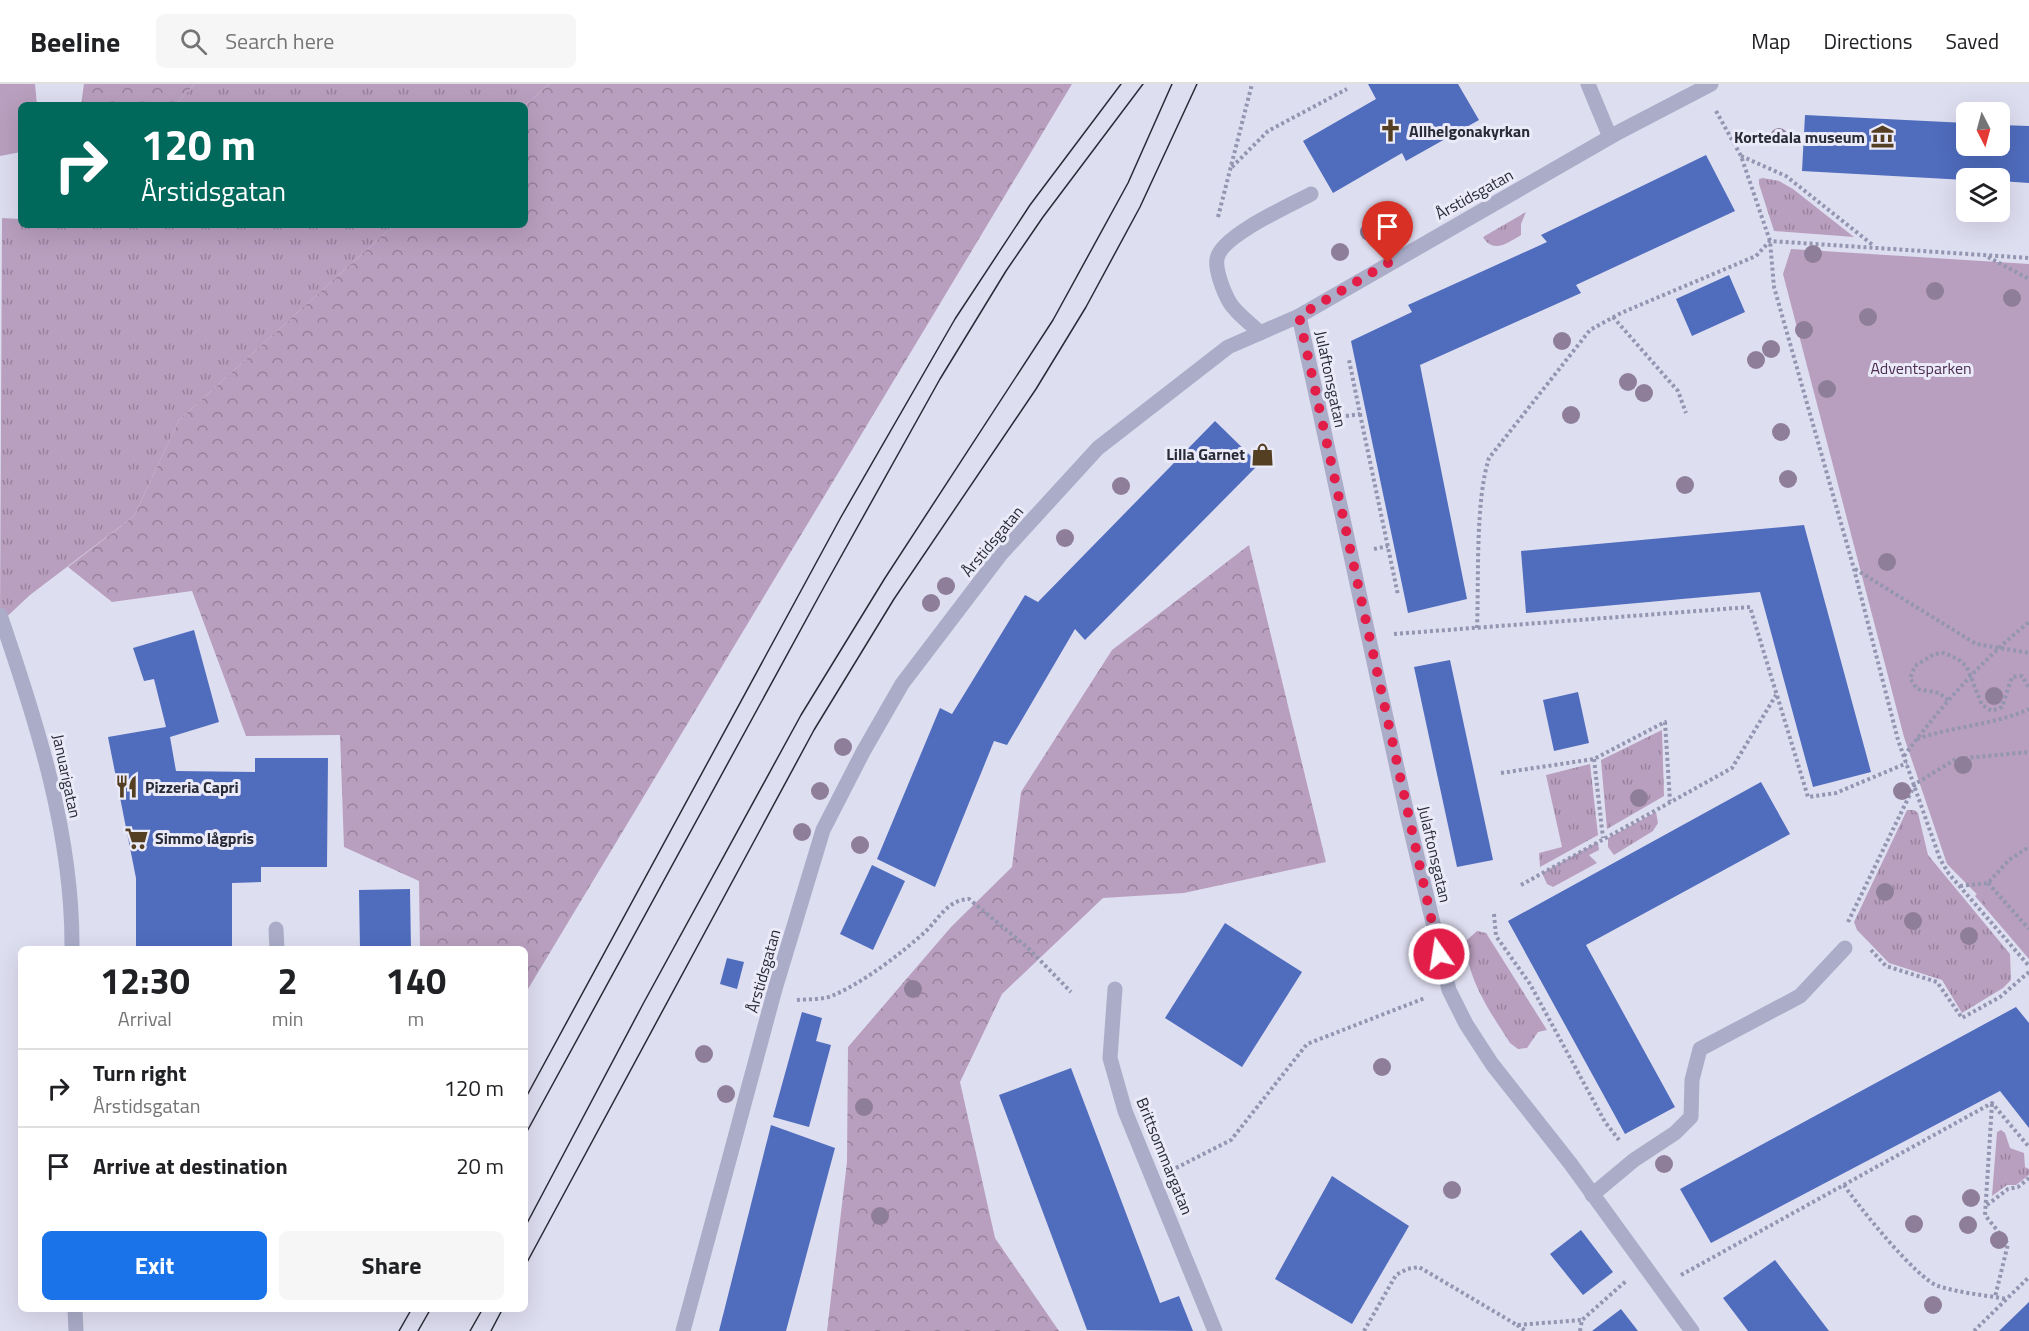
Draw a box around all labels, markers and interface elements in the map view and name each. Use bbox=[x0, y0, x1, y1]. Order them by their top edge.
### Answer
search box bbox=[156, 14, 576, 68]
text: Beeline bbox=[30, 20, 120, 63]
text: Search here bbox=[225, 24, 334, 58]
icon: search bbox=[177, 25, 210, 58]
text: Map bbox=[1751, 25, 1791, 57]
text: Directions bbox=[1824, 25, 1913, 57]
text: Saved bbox=[1946, 25, 1999, 57]
north arrow bbox=[1956, 102, 2010, 156]
map controls bbox=[1956, 102, 2010, 222]
text: 120 m bbox=[141, 112, 256, 176]
church icon: Allhelgonakyrkan bbox=[1378, 118, 1404, 144]
place label: Allhelgonakyrkan bbox=[1409, 119, 1530, 143]
museum icon: Kortedala museum bbox=[1870, 124, 1896, 150]
place label: Kortedala museum bbox=[1734, 125, 1865, 149]
icon: right bbox=[42, 126, 120, 204]
street label: Årstidsgatan bbox=[1431, 163, 1517, 225]
button: layers bbox=[1956, 168, 2010, 222]
text: Årstidsgatan bbox=[141, 170, 286, 211]
pin bbox=[1362, 201, 1413, 263]
icon: arrive bbox=[1371, 210, 1404, 243]
street label: Julaftonsgatan bbox=[1309, 328, 1353, 430]
park label: Adventsparken bbox=[1870, 356, 1972, 380]
shop icon: Lilla Garnet bbox=[1250, 441, 1276, 467]
place label: Lilla Garnet bbox=[1166, 442, 1245, 466]
street label: Årstidsgatan bbox=[955, 500, 1029, 582]
street label: Januarigatan bbox=[46, 732, 88, 820]
restaurant icon: Pizzeria Capri bbox=[114, 774, 140, 800]
place label: Pizzeria Capri bbox=[145, 775, 239, 799]
street label: Julaftonsgatan bbox=[1412, 803, 1458, 905]
supermarket icon: Simmo lågpris bbox=[124, 825, 150, 851]
place label: Simmo lågpris bbox=[155, 826, 254, 850]
position arrow bbox=[1407, 922, 1471, 986]
street label: Årstidsgatan bbox=[740, 926, 786, 1016]
text: 12:30 bbox=[100, 953, 190, 1008]
text: 2 bbox=[278, 953, 298, 1008]
text: 140 bbox=[386, 953, 446, 1008]
text: Arrival bbox=[118, 1003, 172, 1034]
text: min bbox=[272, 1003, 304, 1034]
text: m bbox=[407, 1003, 424, 1034]
text: Turn right bbox=[93, 1056, 187, 1090]
text: 120 m bbox=[444, 1071, 504, 1105]
icon: right bbox=[42, 1072, 75, 1105]
text: Årstidsgatan bbox=[93, 1090, 200, 1121]
street label: Brittsommargatan bbox=[1131, 1094, 1199, 1218]
text: Arrive at destination bbox=[93, 1149, 288, 1183]
text: 20 m bbox=[456, 1149, 504, 1183]
icon: arrive bbox=[42, 1150, 75, 1183]
button: Exit bbox=[42, 1231, 267, 1300]
button: Share bbox=[279, 1231, 504, 1300]

